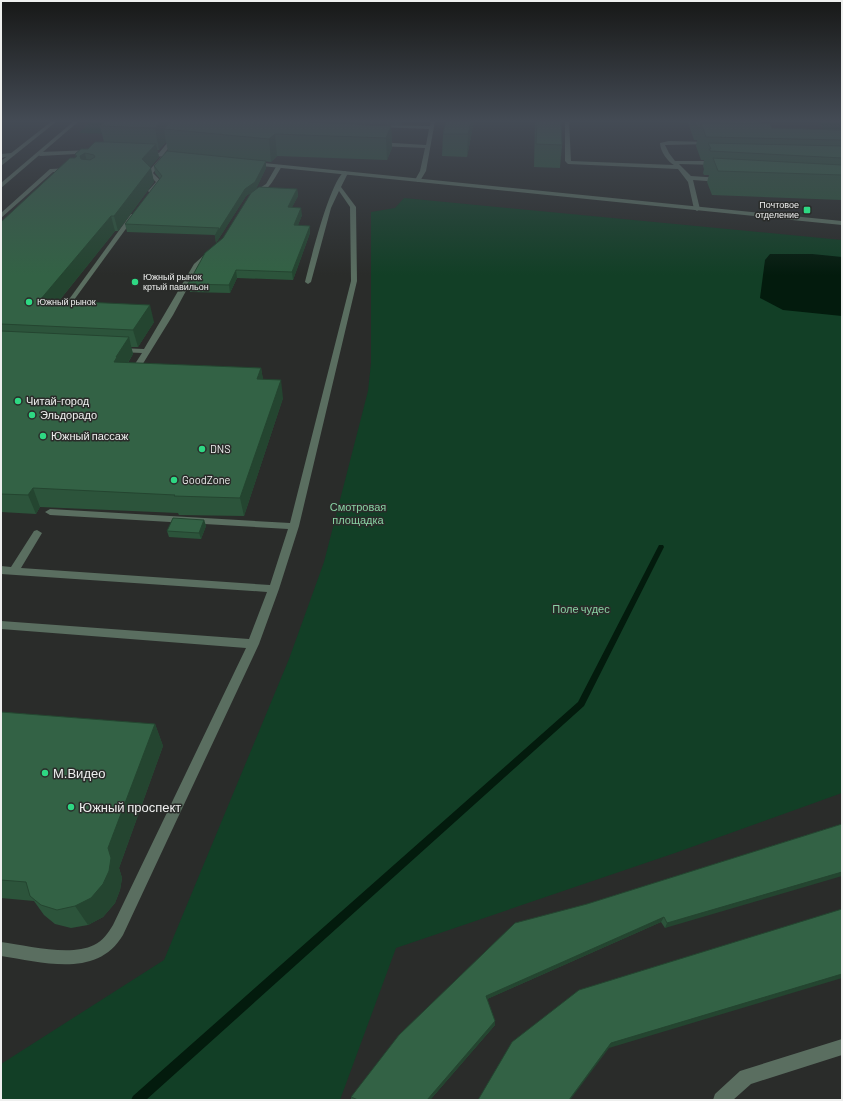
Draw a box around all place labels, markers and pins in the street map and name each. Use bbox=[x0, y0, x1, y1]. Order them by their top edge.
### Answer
place label: Почтовое отделение bbox=[755, 199, 799, 220]
marker: Почтовое отделение bbox=[802, 205, 812, 215]
place label: Южный рынок кртый павильон bbox=[143, 271, 209, 292]
marker: Южный рынок кртый павильон bbox=[130, 277, 140, 287]
place label: Южный рынок bbox=[37, 296, 96, 307]
marker: Южный рынок bbox=[24, 297, 34, 307]
place label: Читай-город bbox=[26, 394, 90, 407]
marker: Читай-город bbox=[13, 396, 23, 406]
place label: Эльдорадо bbox=[40, 408, 97, 421]
marker: Эльдорадо bbox=[27, 410, 37, 420]
place label: Южный пассаж bbox=[51, 429, 129, 442]
marker: Южный пассаж bbox=[38, 431, 48, 441]
place label: DNS bbox=[210, 442, 231, 455]
marker: DNS bbox=[197, 444, 207, 454]
place label: GoodZone bbox=[182, 473, 231, 486]
marker: GoodZone bbox=[169, 475, 179, 485]
place label: М.Видео bbox=[53, 765, 105, 781]
marker: М.Видео bbox=[40, 768, 50, 778]
place label: Южный проспект bbox=[79, 799, 181, 815]
marker: Южный проспект bbox=[66, 802, 76, 812]

